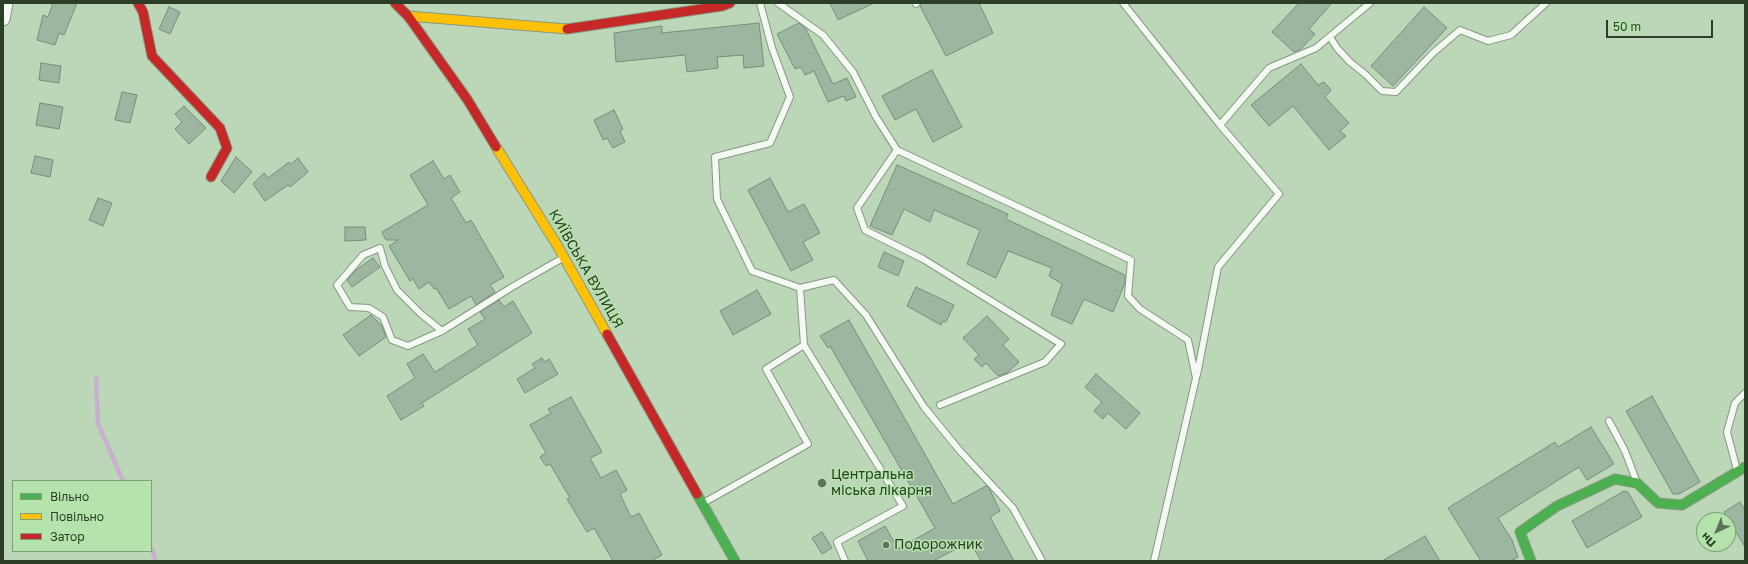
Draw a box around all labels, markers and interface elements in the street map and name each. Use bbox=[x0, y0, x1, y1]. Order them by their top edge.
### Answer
scale bar bbox=[1608, 12, 1715, 38]
text: 50 m bbox=[1613, 19, 1641, 34]
street label: КИЇВСЬКА ВУЛИЦЯ bbox=[545, 207, 627, 331]
place label: Центральна міська лікарня bbox=[831, 467, 932, 500]
marker: Центральна міська лікарня bbox=[816, 477, 828, 489]
legend bbox=[12, 480, 152, 552]
text: Вільно bbox=[50, 489, 89, 504]
text: Повільно bbox=[50, 509, 104, 524]
north arrow bbox=[1696, 512, 1736, 552]
text: Затор bbox=[50, 529, 85, 544]
text: Пн bbox=[1698, 530, 1718, 550]
place label: Подорожник bbox=[894, 537, 983, 553]
marker: Подорожник bbox=[881, 540, 891, 550]

